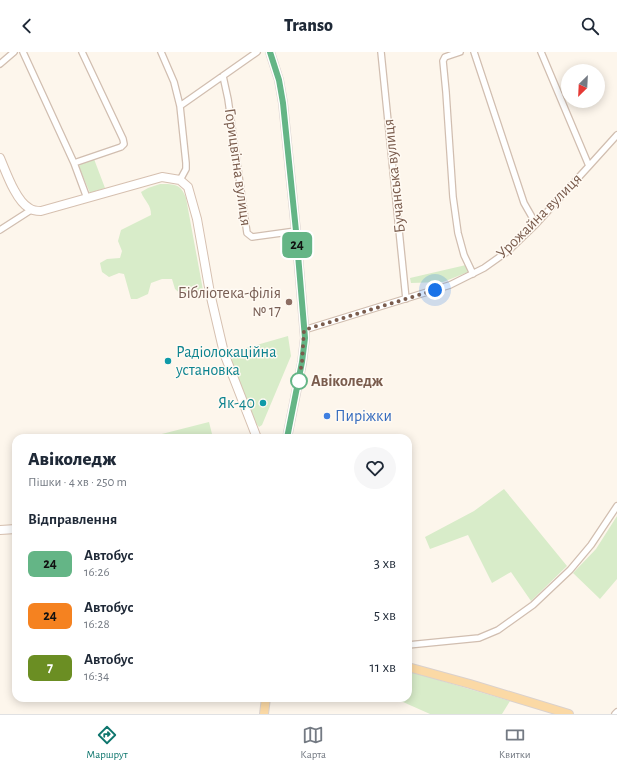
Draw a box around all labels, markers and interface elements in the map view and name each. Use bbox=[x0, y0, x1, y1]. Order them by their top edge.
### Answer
icon: back bbox=[16, 15, 38, 37]
icon: search bbox=[579, 15, 601, 37]
text: Transo bbox=[284, 17, 333, 35]
north arrow bbox=[561, 64, 605, 108]
map controls bbox=[561, 64, 605, 108]
street label: Горицвітна вулиця bbox=[221, 107, 254, 227]
street label: Бучанська вулиця bbox=[380, 118, 409, 234]
street label: Урожайна вулиця bbox=[493, 170, 585, 262]
line badge: 24 bbox=[279, 232, 315, 258]
text: 24 bbox=[290, 238, 304, 252]
your location bbox=[425, 280, 445, 300]
place label: Бібліотека-філія № 17 bbox=[178, 285, 281, 319]
marker: Бібліотека-філія № 17 bbox=[284, 297, 294, 307]
place label: Радіолокаційна установка bbox=[175, 344, 276, 379]
marker: Радіолокаційна установка bbox=[163, 356, 173, 366]
marker: Авіколедж bbox=[290, 372, 308, 390]
place label: Авіколедж bbox=[311, 373, 384, 389]
place label: Як-40 bbox=[218, 395, 255, 411]
marker: Як-40 bbox=[258, 398, 268, 408]
place label: Пиріжки bbox=[335, 408, 392, 424]
marker: Пиріжки bbox=[322, 411, 332, 421]
button: heart bbox=[354, 447, 396, 489]
text: Авіколедж bbox=[28, 450, 116, 469]
text: Пішки · 4 хв · 250 m bbox=[28, 476, 127, 489]
text: Відправлення bbox=[28, 512, 117, 527]
text: Автобус bbox=[84, 548, 134, 563]
text: 3 хв bbox=[374, 556, 396, 571]
text: 24 bbox=[43, 557, 57, 571]
text: 16:26 bbox=[84, 566, 110, 579]
text: Автобус bbox=[84, 600, 134, 615]
text: 5 хв bbox=[374, 608, 396, 623]
text: 24 bbox=[43, 609, 57, 623]
text: 16:28 bbox=[84, 618, 110, 631]
text: Автобус bbox=[84, 652, 134, 667]
text: 11 хв bbox=[370, 660, 396, 675]
text: 7 bbox=[47, 661, 53, 675]
text: 16:34 bbox=[84, 670, 109, 683]
tab: Маршрут bbox=[86, 724, 128, 761]
tab: Карта bbox=[300, 724, 326, 761]
tab: Квитки bbox=[499, 724, 531, 761]

